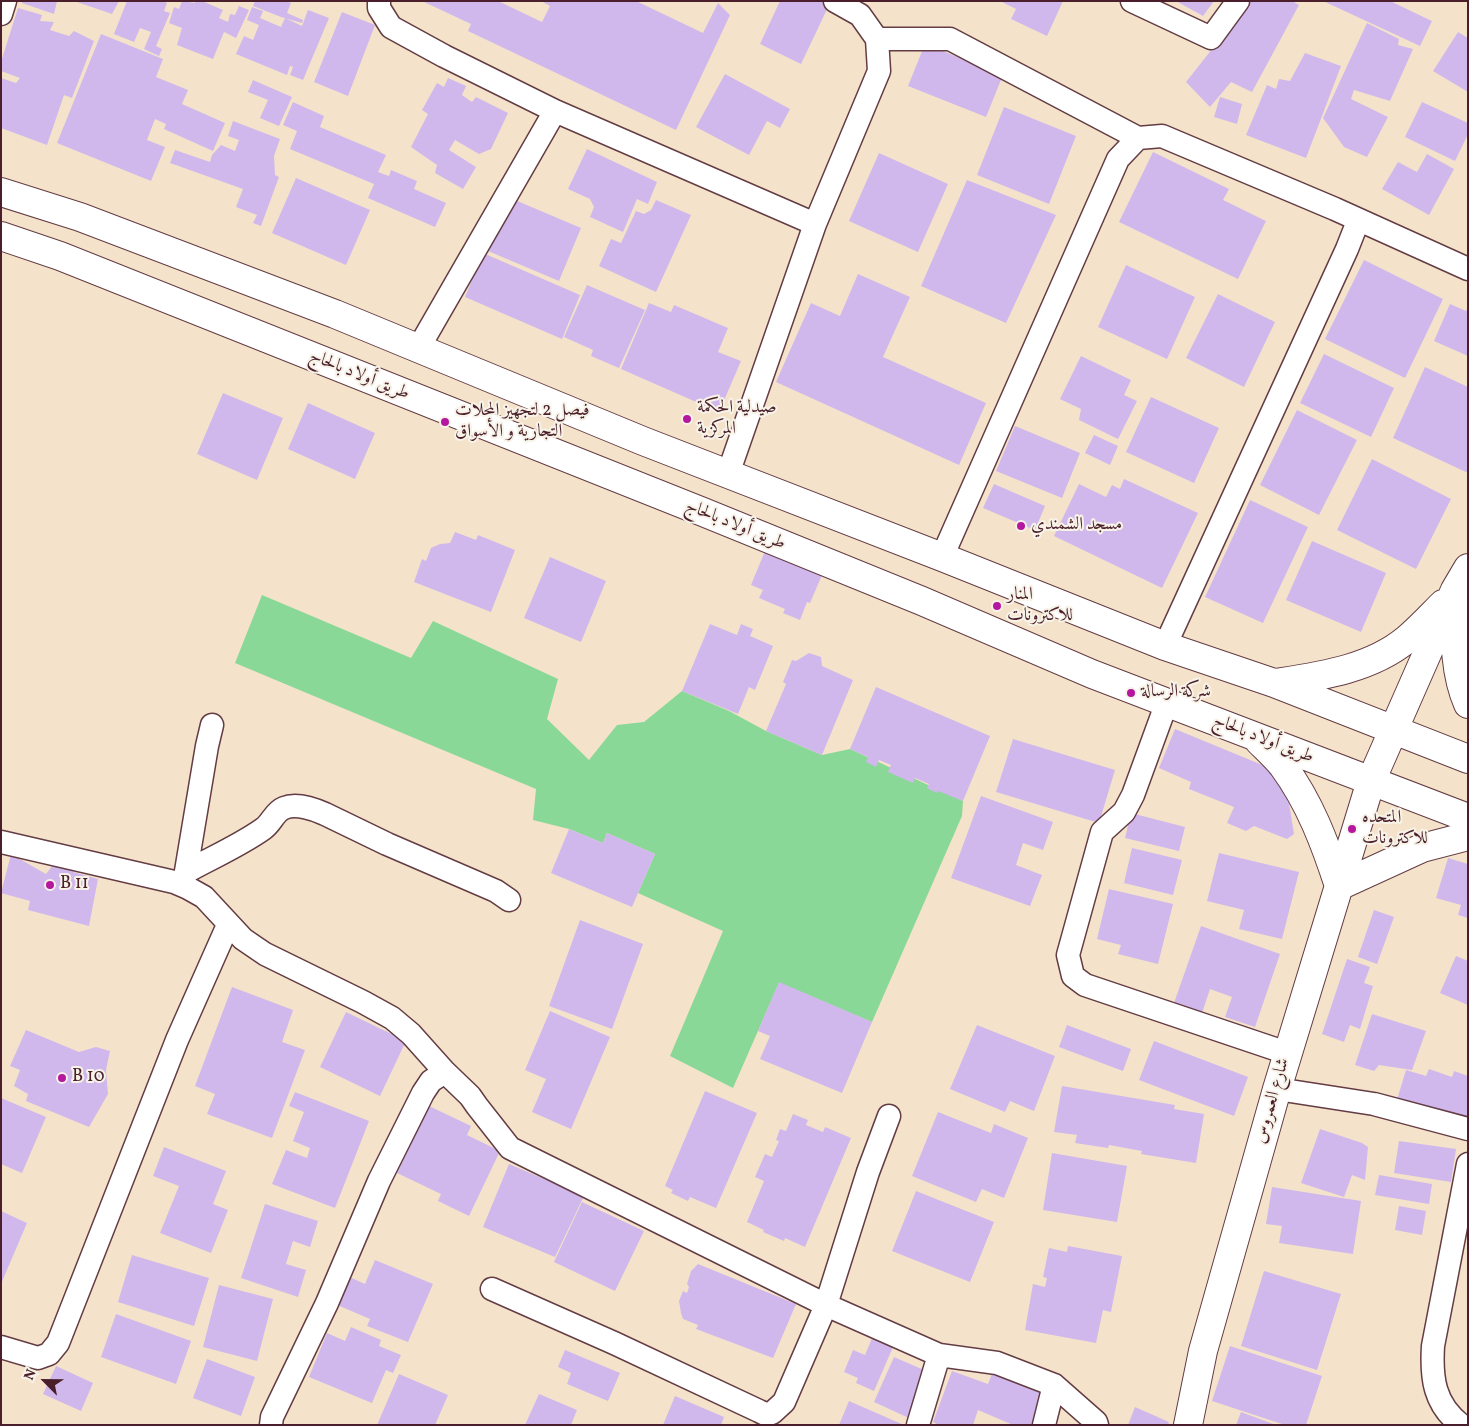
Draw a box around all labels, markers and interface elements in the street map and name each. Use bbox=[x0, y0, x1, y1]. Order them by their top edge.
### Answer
street label: طريق أولاد بالحاج bbox=[306, 346, 412, 406]
place label: صيدلية الحكمة المركزية bbox=[697, 398, 777, 440]
place label: فيصل 2 لتجهيز المحلات التجارية و الأسواق bbox=[455, 401, 590, 444]
marker: صيدلية الحكمة المركزية bbox=[681, 413, 693, 425]
marker: فيصل 2 لتجهيز المحلات التجارية و الأسواق bbox=[439, 416, 451, 428]
street label: طريق أولاد بالحاج bbox=[682, 496, 788, 556]
place label: مسجد الشمندي bbox=[1031, 515, 1122, 537]
marker: مسجد الشمندي bbox=[1015, 520, 1027, 532]
place label: المنار للاكترونات bbox=[1007, 585, 1073, 628]
marker: المنار للاكترونات bbox=[991, 600, 1003, 612]
place label: شركة الرسالة bbox=[1141, 682, 1211, 704]
marker: شركة الرسالة bbox=[1125, 687, 1137, 699]
street label: طريق أولاد بالحاج bbox=[1210, 711, 1316, 769]
place label: المتحده للاكترونات bbox=[1362, 808, 1428, 851]
marker: المتحده للاكترونات bbox=[1346, 823, 1358, 835]
place label: B 11 bbox=[60, 874, 89, 896]
marker: B 11 bbox=[44, 879, 56, 891]
street label: شارع العمروس bbox=[1250, 1056, 1296, 1146]
place label: B 10 bbox=[72, 1067, 105, 1089]
marker: B 10 bbox=[56, 1072, 68, 1084]
north arrow bbox=[20, 1356, 70, 1406]
text: N bbox=[20, 1367, 41, 1383]

